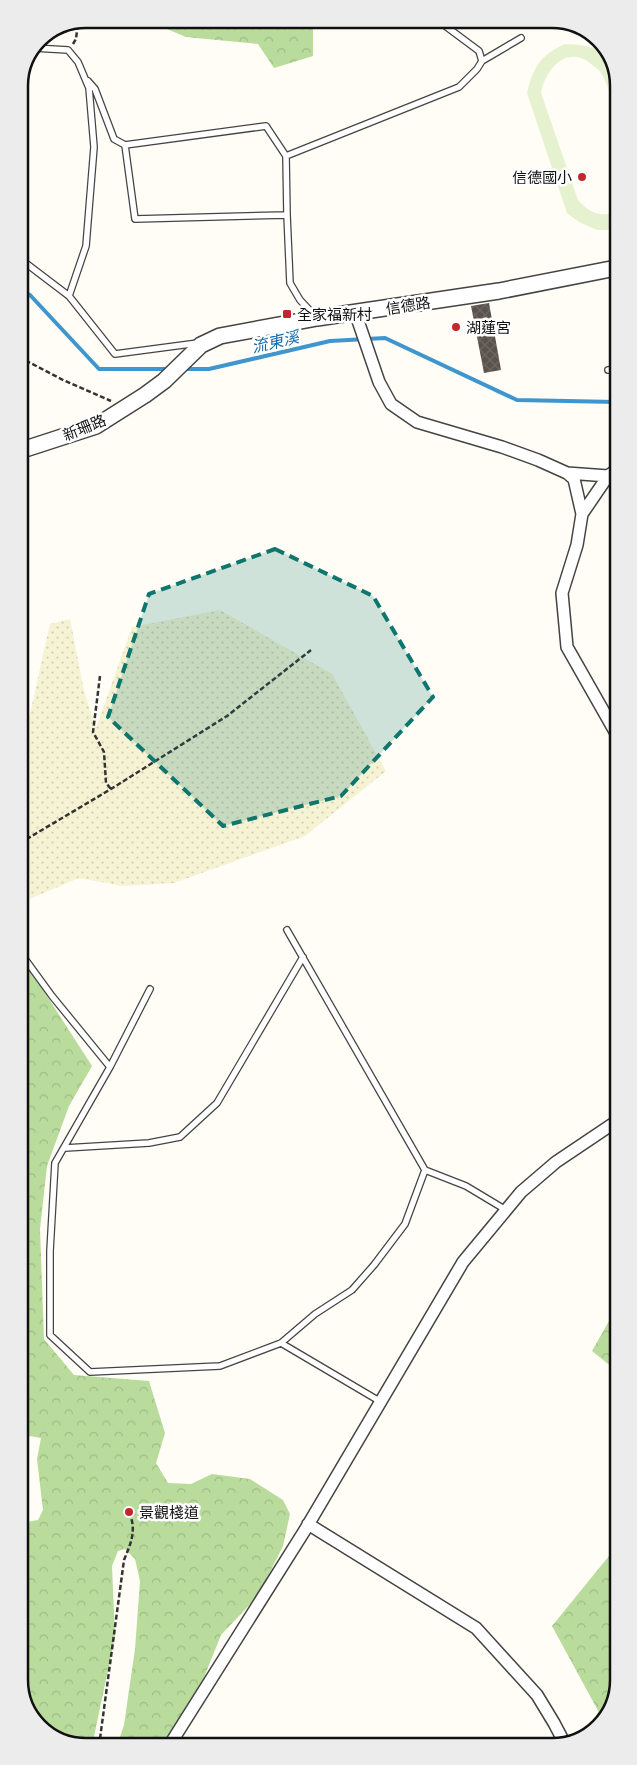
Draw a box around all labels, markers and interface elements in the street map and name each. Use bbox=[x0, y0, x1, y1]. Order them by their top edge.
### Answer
place label: 信德國小 bbox=[512, 167, 572, 187]
marker: 信德國小 bbox=[576, 171, 588, 183]
street label: 信德路 bbox=[384, 292, 432, 318]
place label: 全家福新村 bbox=[297, 304, 372, 324]
marker: 全家福新村 bbox=[281, 308, 293, 320]
place label: 湖蓮宮 bbox=[466, 317, 511, 337]
marker: 湖蓮宮 bbox=[450, 321, 462, 333]
water label: 流東溪 bbox=[249, 325, 303, 357]
street label: 新珊路 bbox=[59, 409, 109, 445]
place label: 景觀棧道 bbox=[139, 1502, 199, 1522]
marker: 景觀棧道 bbox=[123, 1506, 135, 1518]

